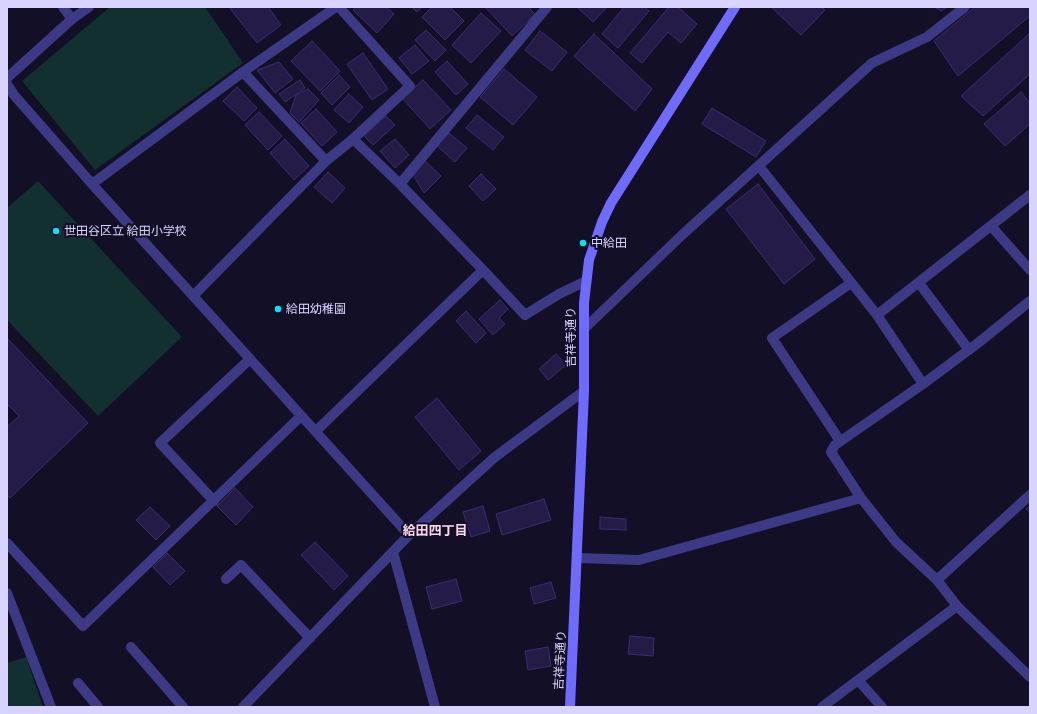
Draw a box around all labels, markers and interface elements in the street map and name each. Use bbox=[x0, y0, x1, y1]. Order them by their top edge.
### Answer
place label: 世田谷区立 給田小学校 bbox=[64, 224, 187, 238]
marker: 世田谷区立 給田小学校 bbox=[51, 226, 61, 236]
place label: 中給田 bbox=[591, 236, 627, 250]
marker: 中給田 bbox=[578, 238, 588, 248]
place label: 給田幼稚園 bbox=[286, 302, 346, 316]
marker: 給田幼稚園 bbox=[273, 304, 283, 314]
street label: 吉祥寺通り bbox=[564, 307, 578, 367]
district label: 給田四丁目 bbox=[403, 523, 467, 539]
street label: 吉祥寺通り bbox=[551, 630, 569, 690]

